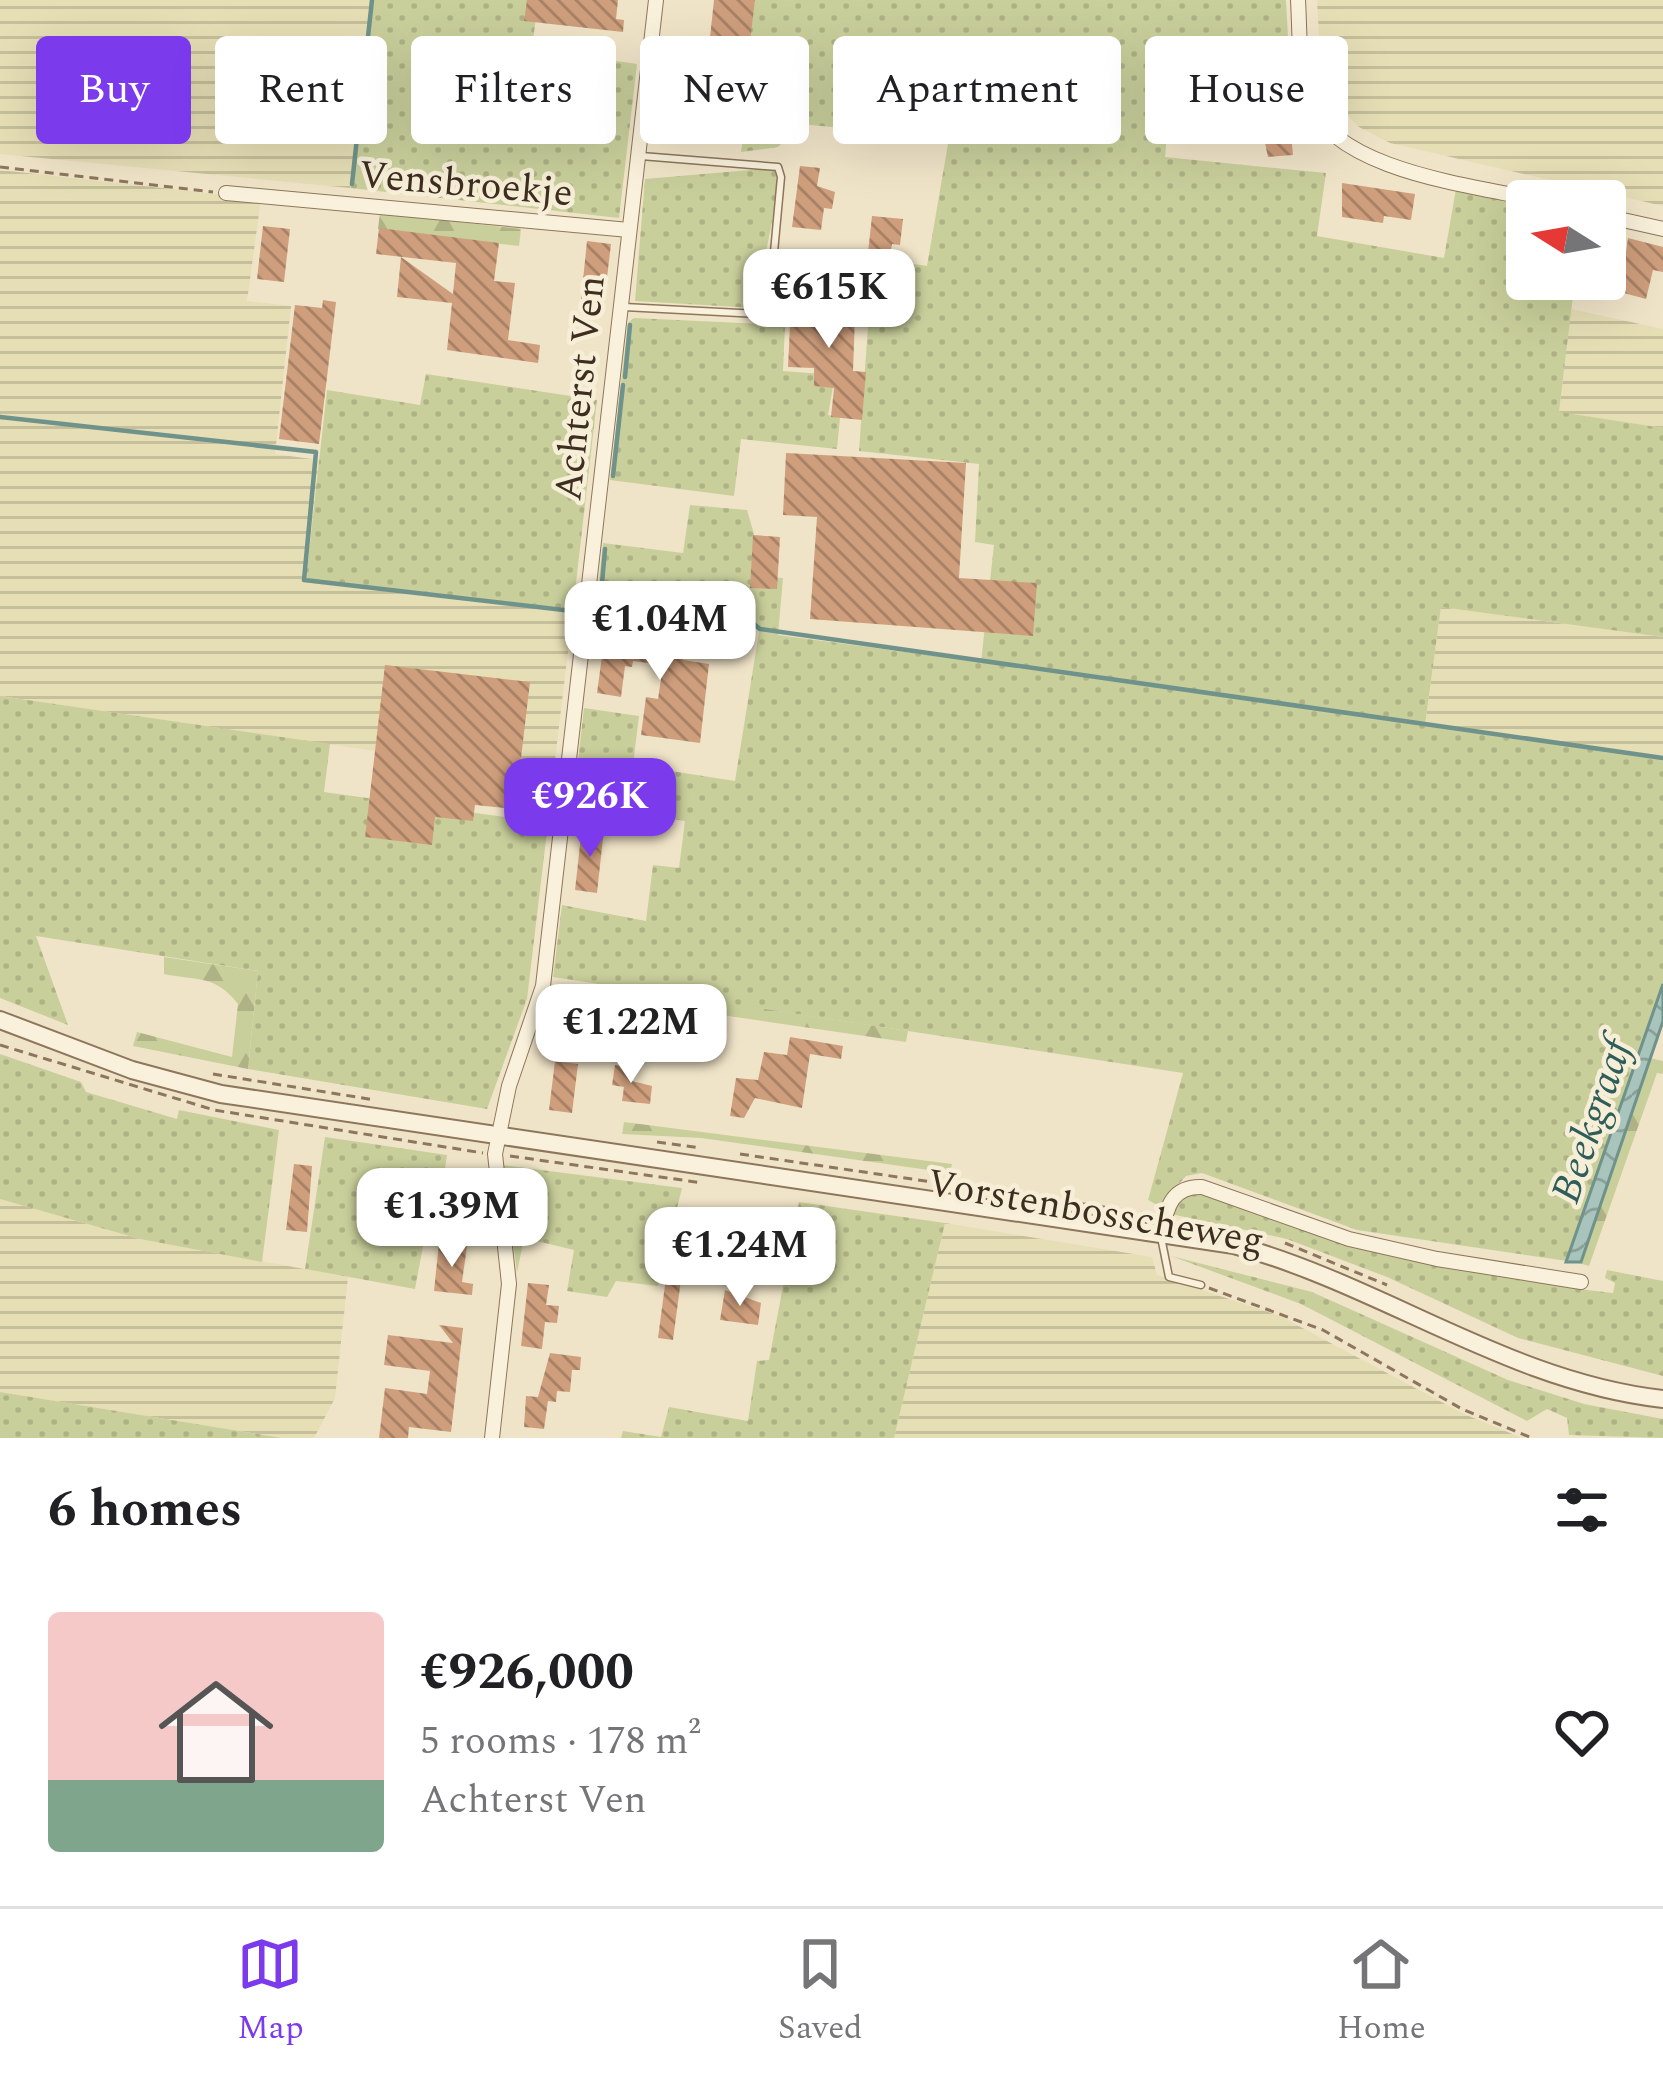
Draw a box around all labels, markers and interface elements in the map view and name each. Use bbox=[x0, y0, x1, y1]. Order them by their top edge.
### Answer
chip: Buy bbox=[36, 36, 191, 144]
chip: Rent bbox=[215, 36, 387, 144]
chip: Filters bbox=[411, 36, 616, 144]
chip: New bbox=[640, 36, 809, 144]
chip: Apartment bbox=[833, 36, 1121, 144]
chip: House bbox=[1145, 36, 1348, 144]
street label: Vensbroekje bbox=[356, 146, 575, 223]
north arrow bbox=[1506, 180, 1626, 300]
map controls bbox=[1506, 180, 1626, 300]
pin: €615K bbox=[745, 249, 913, 351]
text: €615K bbox=[770, 258, 888, 317]
street label: Achterst Ven bbox=[539, 273, 622, 504]
pin: €1.04M bbox=[562, 581, 758, 683]
text: €1.04M bbox=[592, 590, 728, 649]
pin: €926K bbox=[506, 758, 674, 860]
text: €926K bbox=[531, 767, 649, 826]
pin: €1.22M bbox=[533, 984, 729, 1086]
text: €1.22M bbox=[563, 993, 699, 1052]
water label: Beekgraaf bbox=[1535, 1024, 1652, 1212]
street label: Vorstenbosscheweg bbox=[922, 1154, 1269, 1271]
pin: €1.39M bbox=[354, 1168, 550, 1270]
text: €1.39M bbox=[384, 1177, 520, 1236]
pin: €1.24M bbox=[642, 1207, 838, 1309]
text: €1.24M bbox=[672, 1216, 808, 1275]
text: 6 homes bbox=[48, 1471, 242, 1549]
icon: filters bbox=[1549, 1477, 1615, 1543]
text: €926,000 bbox=[420, 1634, 634, 1712]
icon: home bbox=[144, 1660, 288, 1804]
icon: heart bbox=[1549, 1699, 1615, 1765]
text: 5 rooms · 178 m² bbox=[420, 1712, 701, 1771]
text: Achterst Ven bbox=[420, 1771, 647, 1830]
tab: Map bbox=[237, 1931, 304, 2053]
tab: Saved bbox=[778, 1931, 863, 2053]
tab: Home bbox=[1337, 1931, 1426, 2053]

